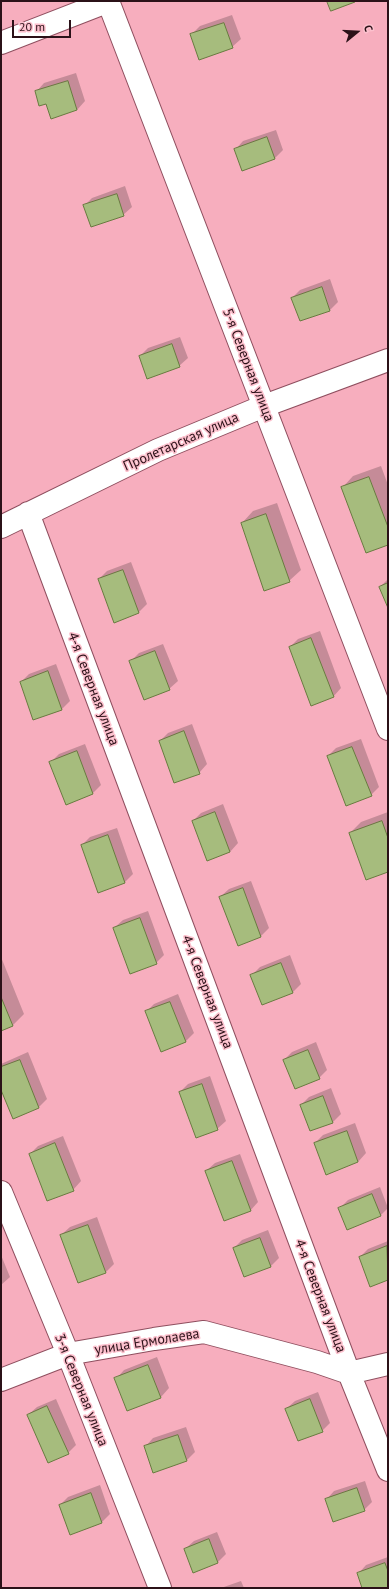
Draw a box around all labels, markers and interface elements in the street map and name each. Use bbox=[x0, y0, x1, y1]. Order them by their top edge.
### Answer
scale bar bbox=[14, 12, 73, 38]
north arrow bbox=[337, 12, 377, 52]
text: 20 m bbox=[19, 19, 45, 34]
text: С bbox=[361, 23, 376, 33]
street label: 5-я Северная улица bbox=[219, 306, 277, 424]
street label: Пролетарская улица bbox=[121, 409, 241, 475]
street label: 4-я Северная улица bbox=[64, 630, 122, 748]
street label: 4-я Северная улица bbox=[178, 933, 236, 1051]
street label: 4-я Северная улица bbox=[291, 1237, 349, 1355]
street label: улица Ермолаева bbox=[93, 1325, 201, 1359]
street label: 3-я Северная улица bbox=[51, 1331, 111, 1449]

